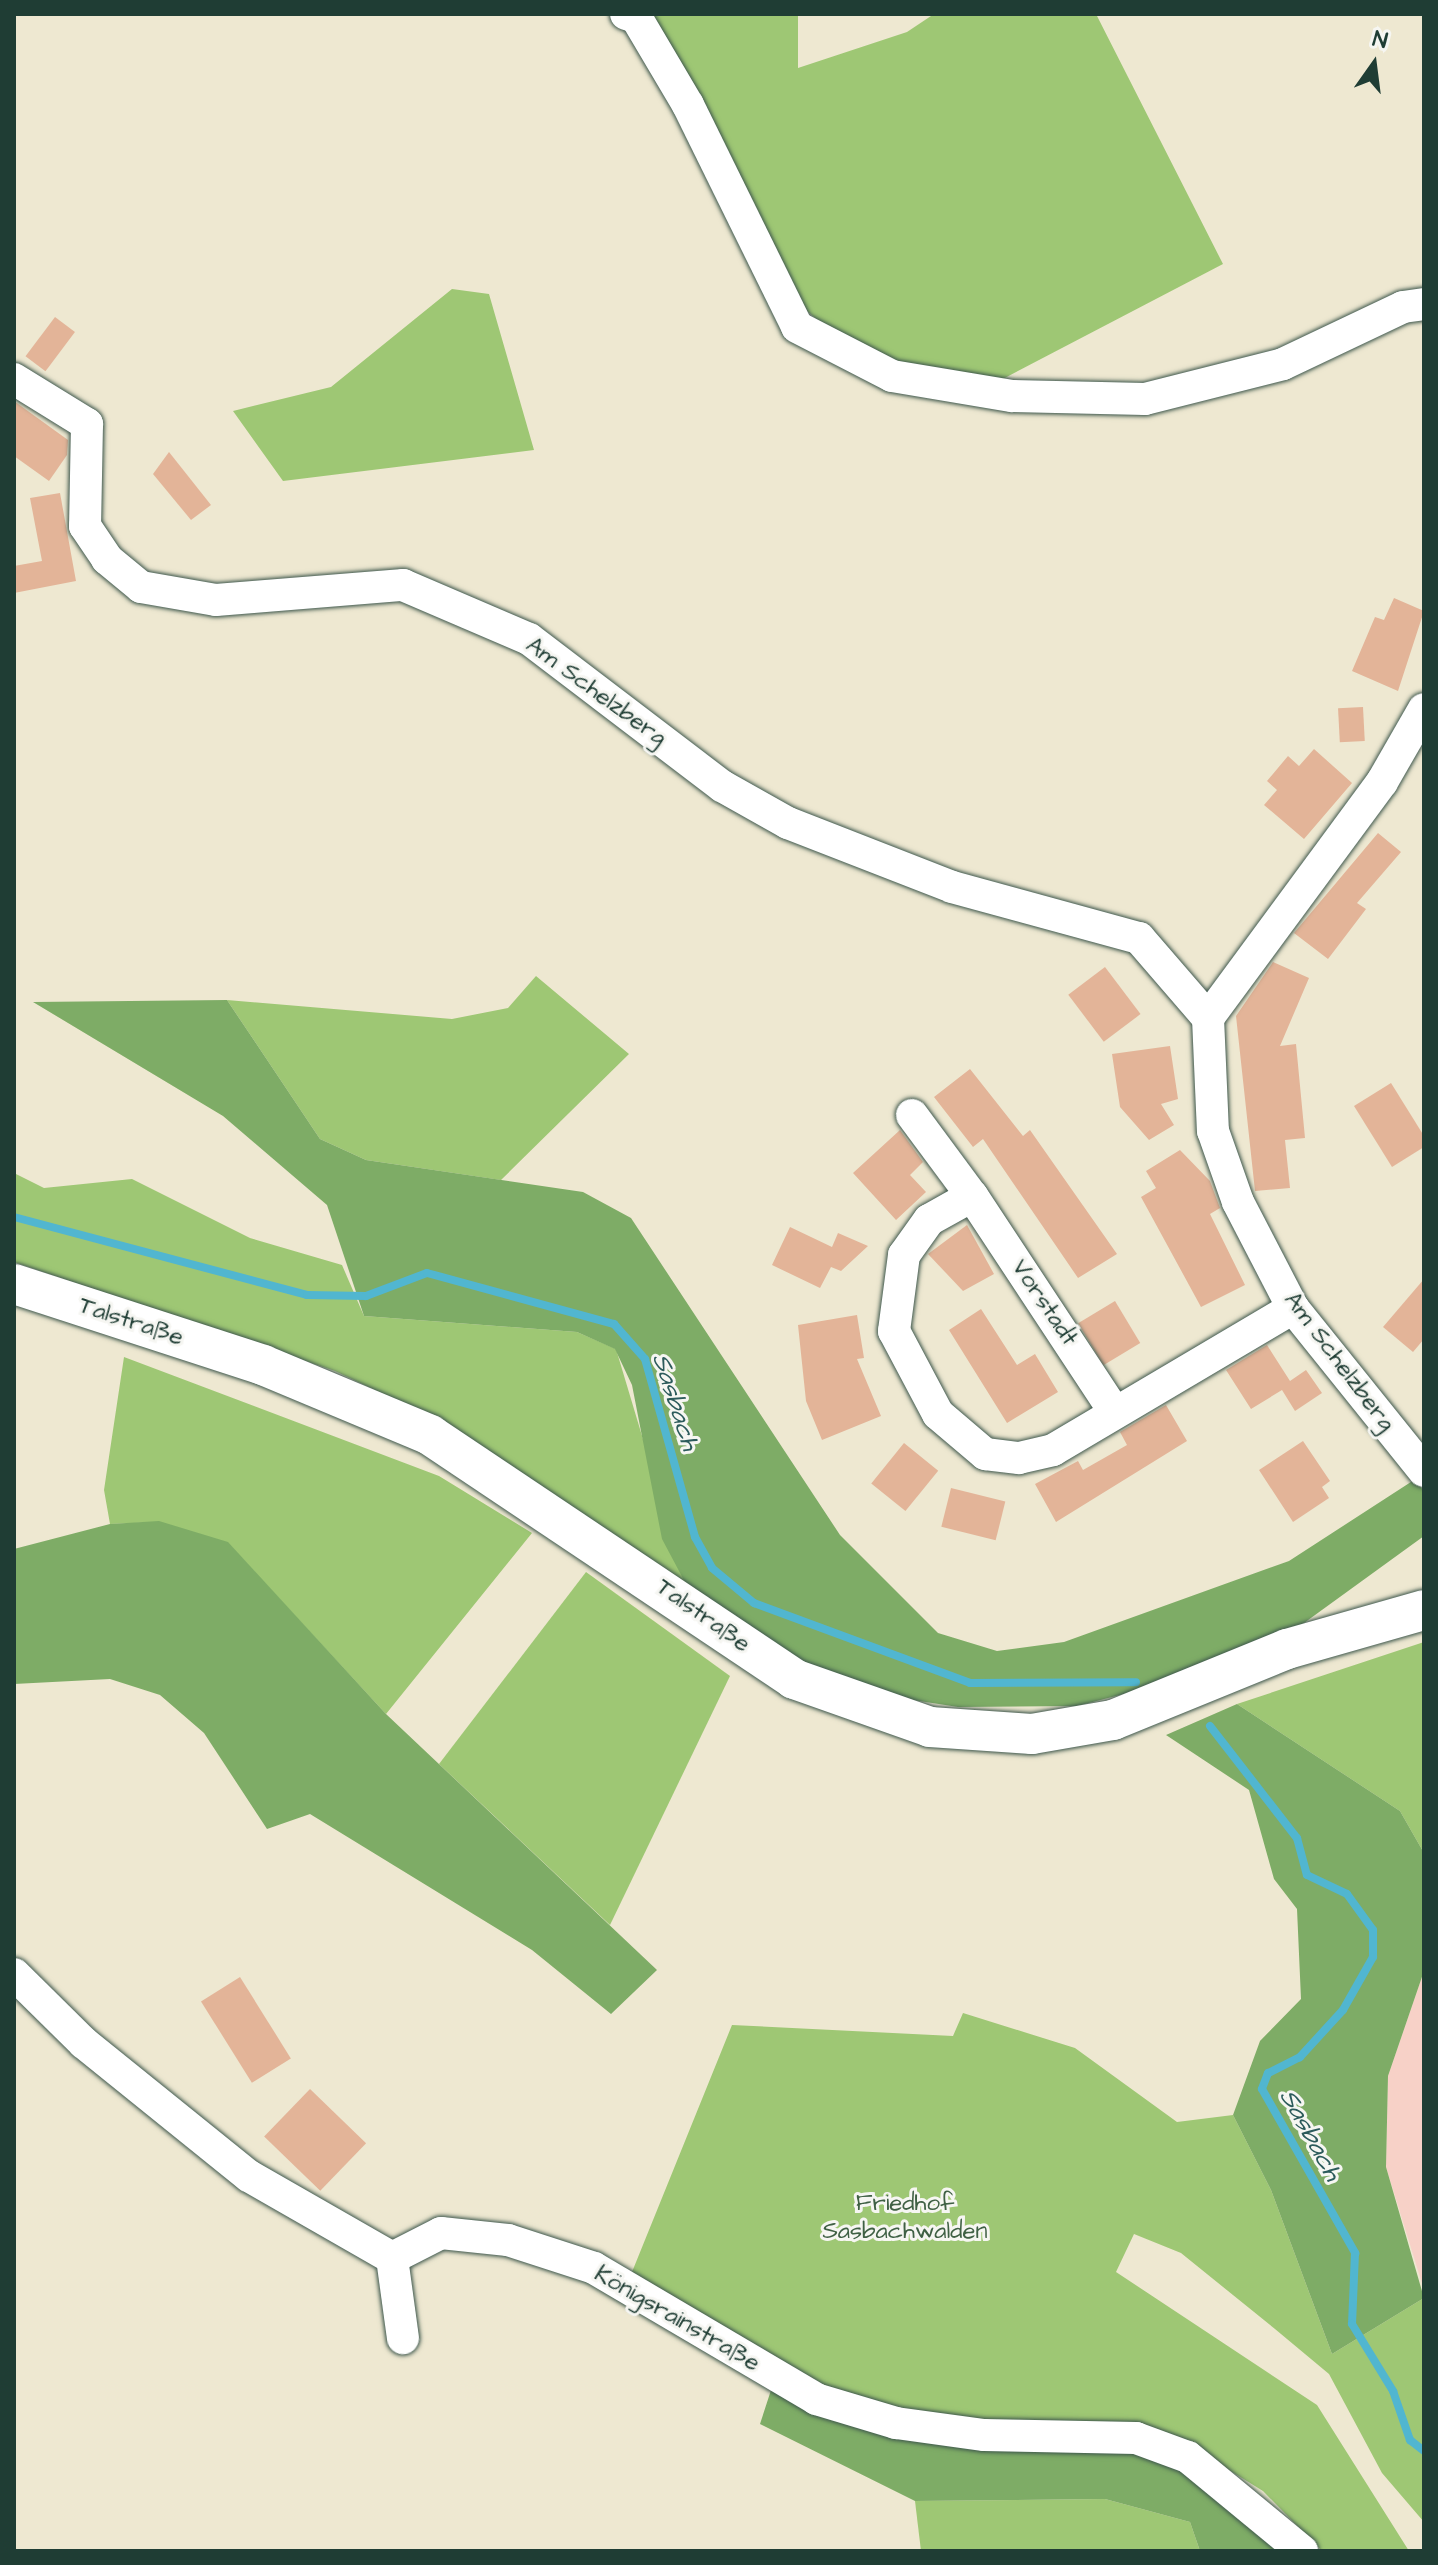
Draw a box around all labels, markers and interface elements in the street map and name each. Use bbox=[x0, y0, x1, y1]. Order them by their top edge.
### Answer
north arrow bbox=[1334, 24, 1414, 104]
text: N bbox=[1369, 24, 1390, 57]
street label: Am Schelzberg bbox=[520, 631, 672, 753]
street label: Vorstadt bbox=[1005, 1254, 1083, 1352]
street label: Am Schelzberg bbox=[1277, 1287, 1401, 1437]
street label: Talstraße bbox=[75, 1292, 187, 1352]
water label: Sasbach bbox=[645, 1350, 705, 1454]
street label: Talstraße bbox=[650, 1573, 756, 1659]
water label: Sasbach bbox=[1272, 2084, 1348, 2186]
park label: Friedhof Sasbachwalden bbox=[822, 2190, 988, 2246]
street label: Königsrainstraße bbox=[589, 2260, 765, 2378]

